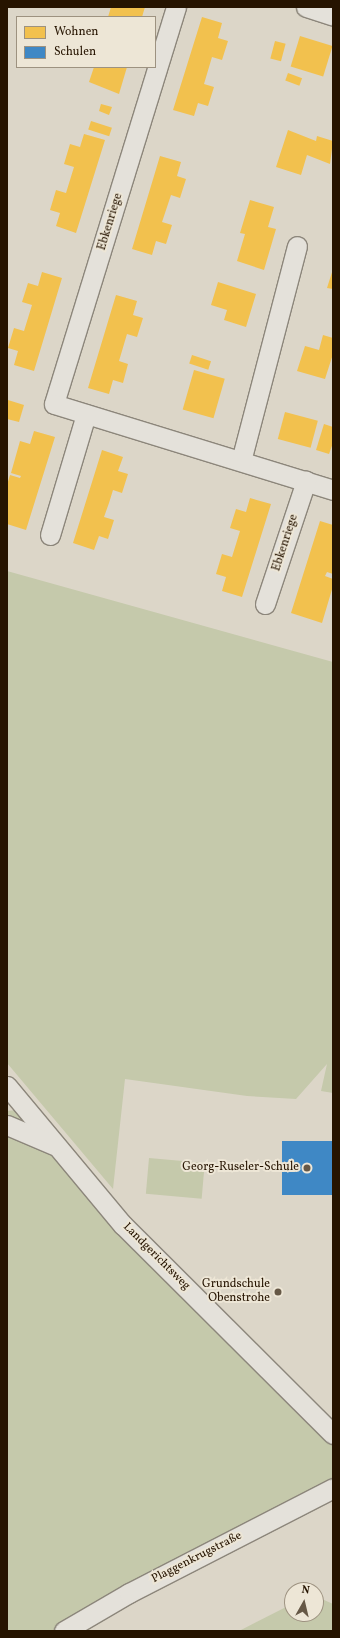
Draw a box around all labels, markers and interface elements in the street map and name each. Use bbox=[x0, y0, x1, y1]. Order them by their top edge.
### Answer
legend bbox=[16, 16, 156, 68]
text: Wohnen bbox=[54, 24, 99, 40]
text: Schulen bbox=[54, 44, 96, 60]
street label: Ebkenriege bbox=[95, 192, 127, 252]
street label: Ebkenriege bbox=[270, 513, 302, 573]
place label: Georg-Ruseler-Schule bbox=[182, 1161, 299, 1175]
marker: Georg-Ruseler-Schule bbox=[302, 1163, 312, 1173]
street label: Landgerichtsweg bbox=[119, 1220, 193, 1294]
place label: Grundschule Obenstrohe bbox=[202, 1278, 270, 1306]
marker: Grundschule Obenstrohe bbox=[273, 1287, 283, 1297]
street label: Plaggenkrugstraße bbox=[149, 1529, 245, 1587]
north arrow bbox=[284, 1582, 324, 1622]
text: N bbox=[301, 1583, 311, 1599]

